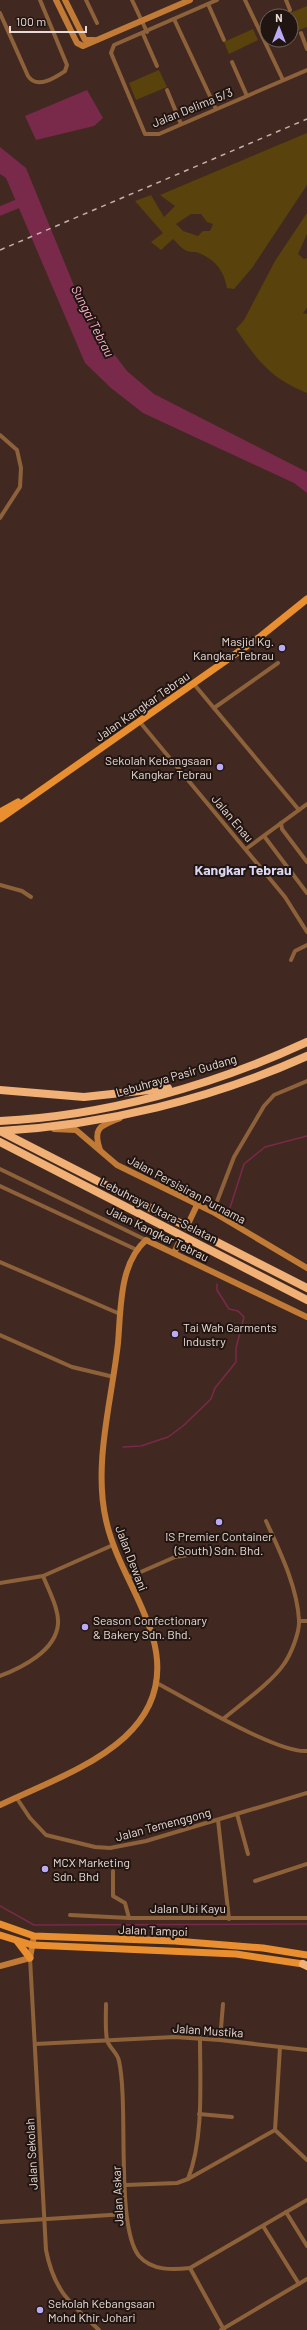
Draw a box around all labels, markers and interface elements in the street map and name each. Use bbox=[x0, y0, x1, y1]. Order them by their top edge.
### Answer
scale bar bbox=[10, 8, 86, 34]
north arrow bbox=[259, 8, 299, 48]
text: N bbox=[275, 11, 283, 24]
text: 100 m bbox=[16, 14, 46, 28]
street label: Jalan Delima 5/3 bbox=[149, 84, 235, 130]
water label: Sungai Tebrau bbox=[68, 283, 118, 360]
place label: Masjid Kg. Kangkar Tebrau bbox=[193, 634, 274, 662]
marker: Masjid Kg. Kangkar Tebrau bbox=[277, 643, 287, 653]
street label: Jalan Kangkar Tebrau bbox=[92, 668, 192, 744]
place label: Sekolah Kebangsaan Kangkar Tebrau bbox=[105, 753, 212, 781]
marker: Sekolah Kebangsaan Kangkar Tebrau bbox=[215, 762, 225, 772]
street label: Jalan Enau bbox=[209, 792, 257, 844]
district label: Kangkar Tebrau bbox=[194, 861, 292, 878]
street label: Lebuhraya Pasir Gudang bbox=[114, 1051, 238, 1099]
street label: Jalan Persisiran Purnama bbox=[125, 1152, 249, 1226]
street label: Lebuhraya Utara–Selatan bbox=[98, 1174, 220, 1246]
street label: Jalan Kangkar Tebrau bbox=[105, 1202, 211, 1264]
place label: Tai Wah Garments Industry bbox=[183, 1320, 277, 1348]
marker: Tai Wah Garments Industry bbox=[170, 1329, 180, 1339]
marker: IS Premier Container (South) Sdn. Bhd. bbox=[214, 1517, 224, 1527]
street label: Jalan Dewani bbox=[113, 1523, 151, 1593]
place label: IS Premier Container (South) Sdn. Bhd. bbox=[165, 1529, 273, 1557]
place label: Season Confectionary & Bakery Sdn. Bhd. bbox=[93, 1613, 208, 1641]
marker: Season Confectionary & Bakery Sdn. Bhd. bbox=[80, 1622, 90, 1632]
street label: Jalan Temenggong bbox=[114, 1805, 212, 1843]
place label: MCX Marketing Sdn. Bhd bbox=[53, 1855, 130, 1883]
marker: MCX Marketing Sdn. Bhd bbox=[40, 1864, 50, 1874]
street label: Jalan Ubi Kayu bbox=[150, 1901, 226, 1915]
street label: Jalan Tampoi bbox=[118, 1922, 188, 1938]
street label: Jalan Mustika bbox=[172, 2021, 244, 2039]
street label: Jalan Sekolah bbox=[22, 2118, 40, 2190]
street label: Jalan Askar bbox=[108, 2165, 126, 2226]
place label: Sekolah Kebangsaan Mohd Khir Johari bbox=[48, 2296, 155, 2324]
marker: Sekolah Kebangsaan Mohd Khir Johari bbox=[35, 2305, 45, 2315]

